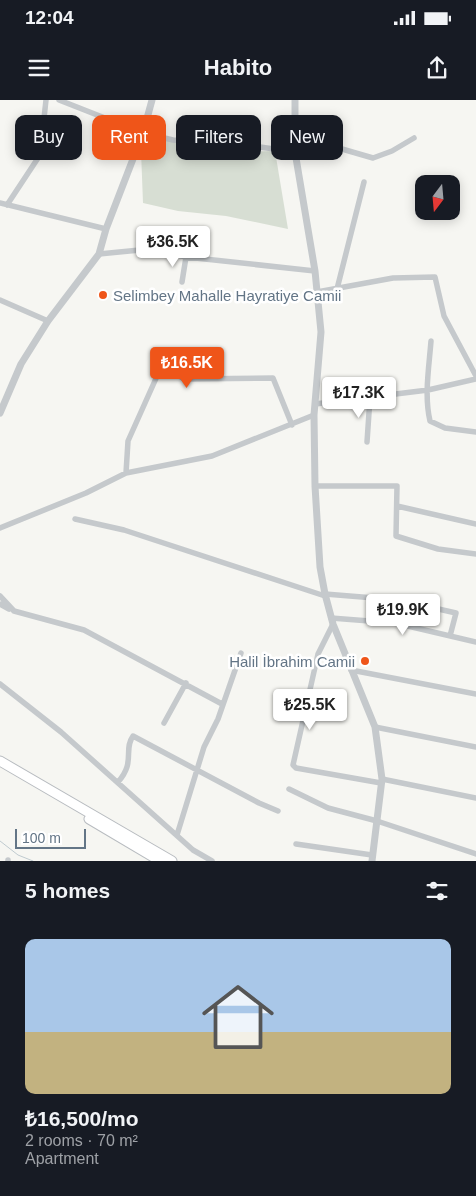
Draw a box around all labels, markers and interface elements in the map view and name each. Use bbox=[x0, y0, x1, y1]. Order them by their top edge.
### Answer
text: 12:04 bbox=[25, 7, 74, 28]
icon: menu bbox=[25, 54, 53, 82]
icon: share bbox=[423, 54, 451, 82]
text: Habito bbox=[204, 55, 272, 80]
chip: Buy bbox=[15, 115, 82, 160]
chip: Rent bbox=[92, 115, 166, 160]
chip: Filters bbox=[176, 115, 261, 160]
chip: New bbox=[271, 115, 343, 160]
north arrow bbox=[415, 175, 460, 220]
map controls bbox=[415, 175, 460, 220]
pin: ₺36.5K bbox=[132, 226, 214, 268]
text: ₺36.5K bbox=[147, 233, 199, 250]
place label: Selimbey Mahalle Hayratiye Camii bbox=[113, 287, 341, 304]
marker: Selimbey Mahalle Hayratiye Camii bbox=[97, 289, 109, 301]
pin: ₺16.5K bbox=[146, 346, 228, 389]
text: ₺16.5K bbox=[161, 354, 213, 371]
pin: ₺17.3K bbox=[318, 376, 400, 419]
text: ₺17.3K bbox=[333, 384, 385, 401]
pin: ₺19.9K bbox=[362, 594, 444, 636]
text: ₺19.9K bbox=[377, 601, 429, 618]
place label: Halil İbrahim Camii bbox=[229, 653, 355, 670]
marker: Halil İbrahim Camii bbox=[359, 655, 371, 667]
pin: ₺25.5K bbox=[269, 688, 351, 731]
text: ₺25.5K bbox=[284, 696, 336, 713]
scale bar bbox=[15, 826, 86, 849]
text: 100 m bbox=[22, 830, 61, 846]
icon: filters bbox=[423, 877, 451, 905]
text: 5 homes bbox=[25, 879, 110, 902]
icon: home bbox=[193, 972, 283, 1062]
text: ₺16,500/mo bbox=[25, 1107, 139, 1130]
text: 2 rooms · 70 m² bbox=[25, 1132, 138, 1149]
text: Apartment bbox=[25, 1150, 99, 1167]

